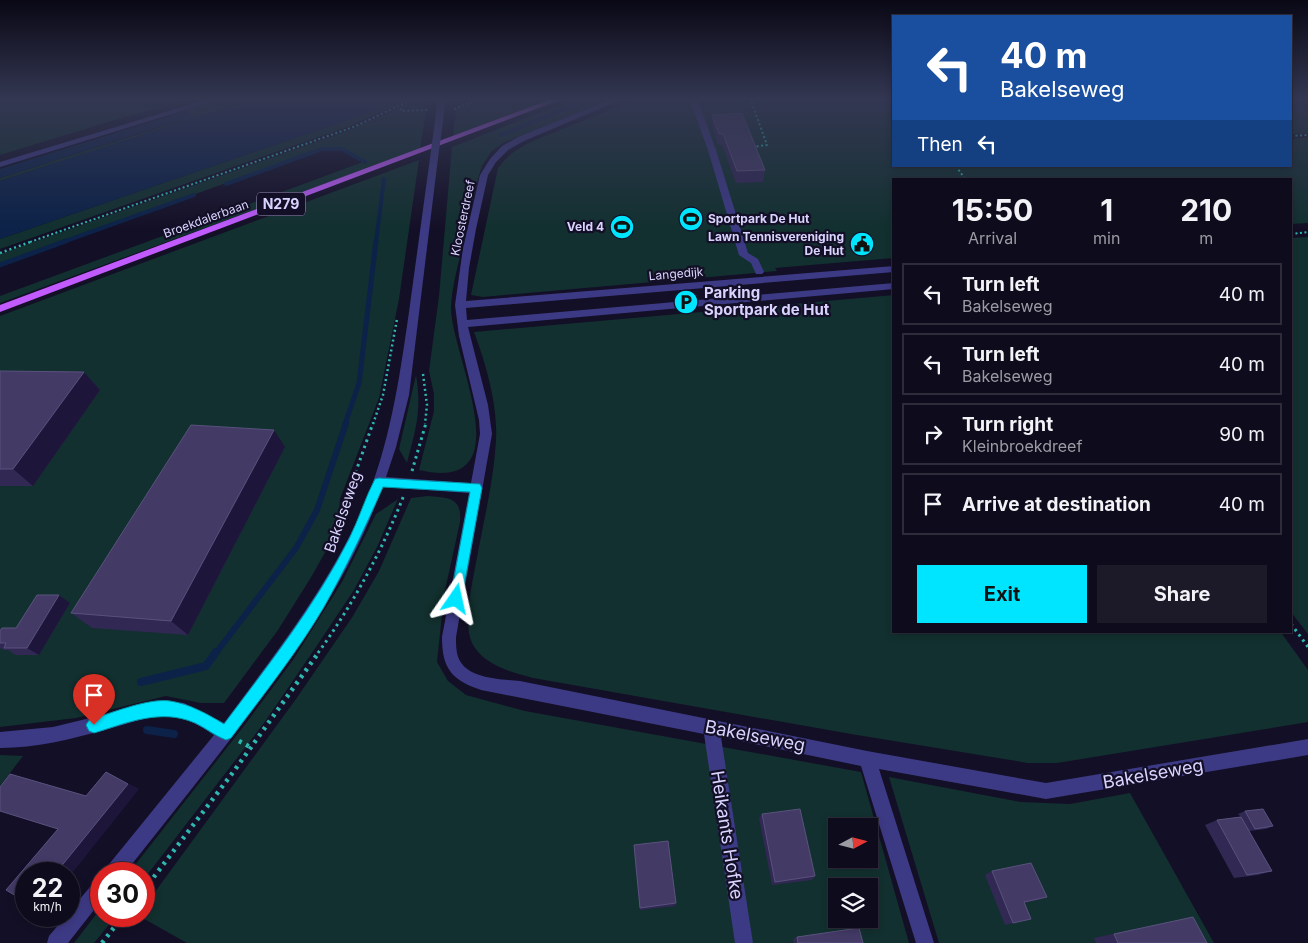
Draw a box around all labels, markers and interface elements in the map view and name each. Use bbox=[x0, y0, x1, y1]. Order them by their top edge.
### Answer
text: 40 m bbox=[1000, 34, 1088, 76]
icon: left bbox=[917, 35, 982, 100]
text: Bakelseweg bbox=[1000, 76, 1124, 102]
icon: left bbox=[973, 130, 1001, 158]
text: Then bbox=[917, 133, 963, 156]
street label: Kloosterdreef bbox=[447, 178, 478, 257]
road number: N279 bbox=[257, 192, 305, 215]
text: 15:50 bbox=[952, 192, 1033, 228]
text: 1 bbox=[1100, 192, 1113, 228]
text: 210 bbox=[1180, 192, 1232, 228]
street label: Broekdalerbaan bbox=[161, 196, 250, 241]
sports icon: Sportpark De Hut bbox=[678, 206, 704, 232]
place label: Sportpark De Hut bbox=[708, 211, 810, 226]
sports icon: Veld 4 bbox=[609, 214, 635, 240]
place label: Veld 4 bbox=[567, 219, 604, 234]
text: Arrival bbox=[968, 228, 1017, 248]
text: min bbox=[1093, 228, 1120, 248]
text: m bbox=[1199, 228, 1213, 248]
place label: Lawn Tennisvereniging De Hut bbox=[708, 229, 845, 258]
public building icon: Lawn Tennisvereniging De Hut bbox=[849, 231, 875, 257]
street label: Langedijk bbox=[648, 264, 704, 283]
text: Turn left bbox=[962, 273, 1040, 296]
icon: left bbox=[919, 280, 947, 308]
place label: Parking Sportpark de Hut bbox=[704, 283, 830, 319]
text: 40 m bbox=[1219, 283, 1265, 306]
parking icon: Parking Sportpark de Hut bbox=[673, 289, 699, 315]
text: Bakelseweg bbox=[962, 296, 1053, 316]
text: Turn left bbox=[962, 343, 1040, 366]
icon: left bbox=[919, 350, 947, 378]
text: 40 m bbox=[1219, 353, 1265, 376]
text: Bakelseweg bbox=[962, 366, 1053, 386]
text: Turn right bbox=[962, 413, 1053, 436]
icon: right bbox=[919, 420, 947, 448]
text: 90 m bbox=[1219, 423, 1265, 446]
text: Kleinbroekdreef bbox=[962, 436, 1082, 456]
street label: Bakelseweg bbox=[320, 469, 365, 555]
icon: arrive bbox=[919, 490, 947, 518]
text: Arrive at destination bbox=[962, 493, 1151, 516]
text: 40 m bbox=[1219, 493, 1265, 516]
button: Exit bbox=[917, 565, 1087, 623]
button: Share bbox=[1097, 565, 1267, 623]
position arrow bbox=[429, 572, 481, 624]
pin bbox=[73, 674, 115, 725]
icon: arrive bbox=[80, 681, 108, 709]
street label: Bakelseweg bbox=[703, 715, 807, 756]
street label: Bakelseweg bbox=[1101, 754, 1205, 793]
street label: Heikants Hofke bbox=[707, 769, 748, 901]
north arrow bbox=[828, 818, 878, 868]
map controls bbox=[828, 818, 878, 928]
speed limit sign: 30 bbox=[90, 862, 155, 927]
text: 22 bbox=[32, 873, 63, 903]
button: layers bbox=[828, 878, 878, 928]
text: km/h bbox=[33, 899, 62, 914]

